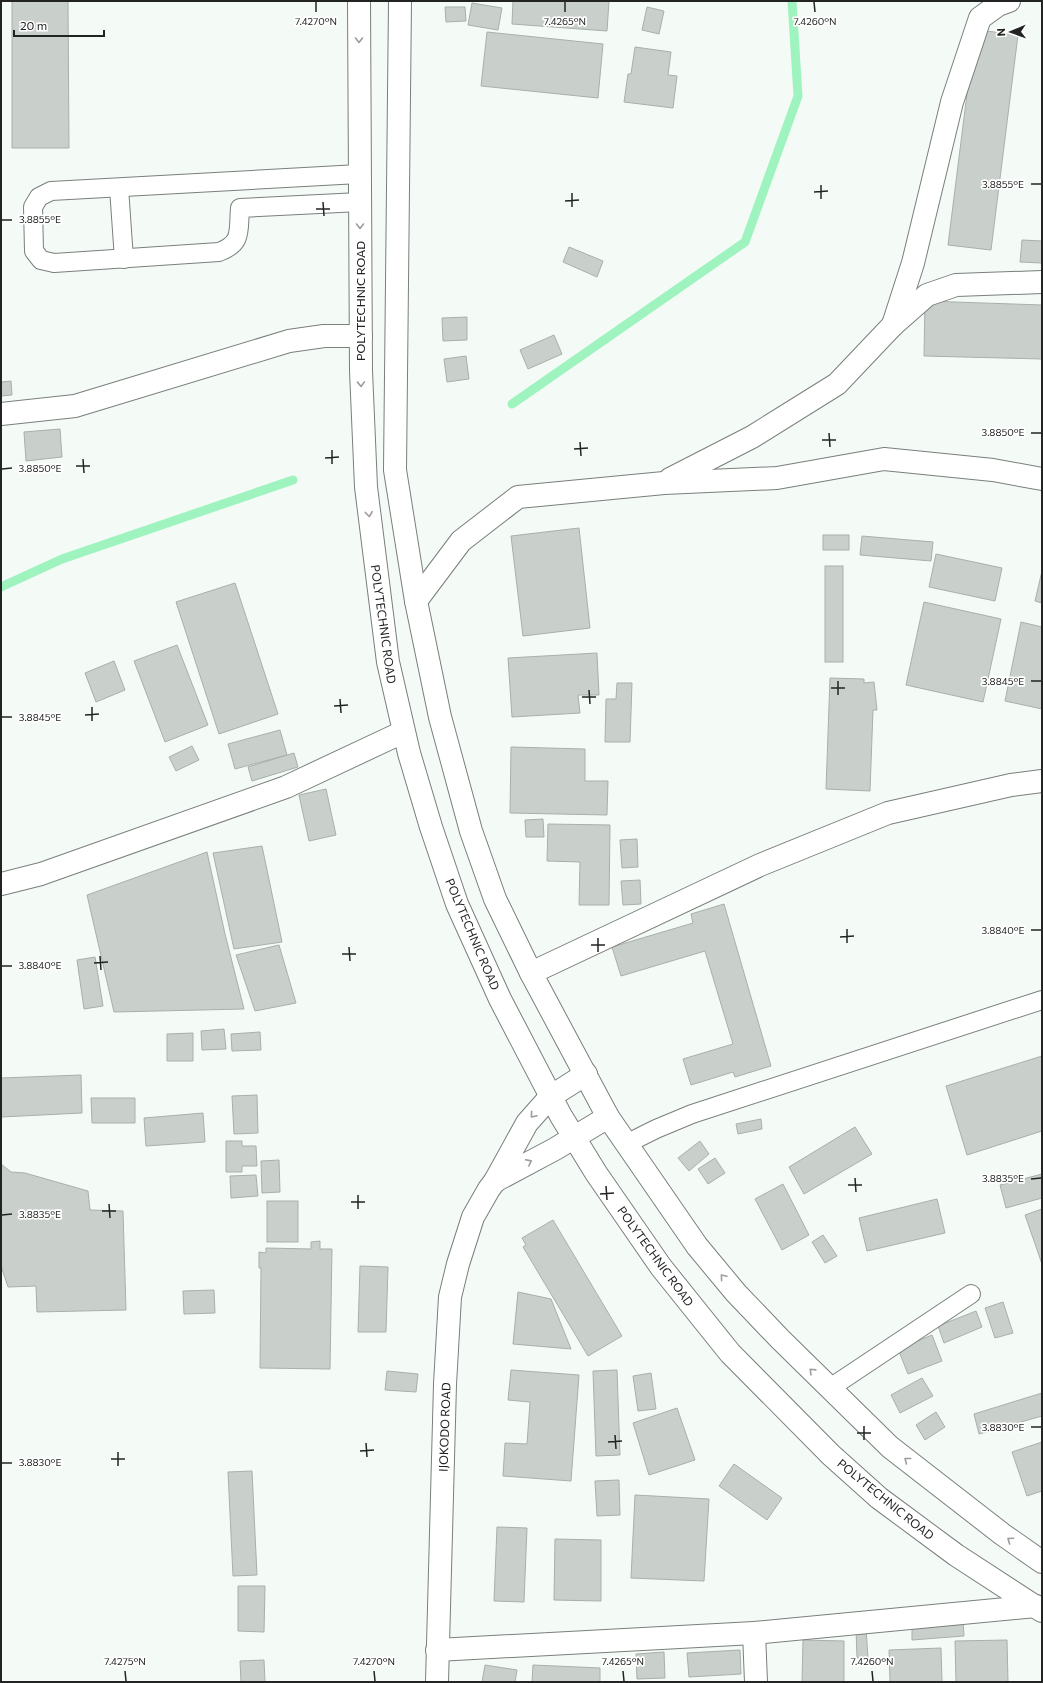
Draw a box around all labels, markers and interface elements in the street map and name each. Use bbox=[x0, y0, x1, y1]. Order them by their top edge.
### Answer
scale bar bbox=[14, 12, 104, 38]
north arrow bbox=[991, 12, 1031, 52]
text: 7.4270°N bbox=[295, 15, 337, 27]
text: 7.4265°N bbox=[544, 15, 586, 27]
text: 7.4260°N bbox=[793, 15, 837, 27]
text: 20 m bbox=[20, 18, 47, 32]
text: N bbox=[994, 28, 1007, 37]
one-way arrow bbox=[355, 37, 363, 43]
text: 3.8855°E bbox=[982, 178, 1024, 190]
text: 3.8855°E bbox=[19, 213, 61, 225]
one-way arrow bbox=[356, 223, 364, 229]
street label: POLYTECHNIC ROAD bbox=[353, 241, 367, 361]
one-way arrow bbox=[357, 381, 366, 387]
text: 3.8850°E bbox=[982, 426, 1024, 438]
text: 3.8850°E bbox=[19, 462, 61, 474]
one-way arrow bbox=[364, 511, 373, 517]
street label: POLYTECHNIC ROAD bbox=[369, 564, 399, 685]
text: 3.8845°E bbox=[982, 675, 1024, 687]
text: 3.8845°E bbox=[19, 711, 61, 723]
street label: POLYTECHNIC ROAD bbox=[443, 876, 503, 992]
text: 3.8840°E bbox=[981, 924, 1025, 936]
text: 3.8840°E bbox=[18, 959, 62, 971]
one-way arrow bbox=[531, 1111, 538, 1118]
one-way arrow bbox=[525, 1159, 532, 1167]
text: 3.8835°E bbox=[982, 1172, 1024, 1184]
street label: POLYTECHNIC ROAD bbox=[615, 1203, 697, 1309]
text: 3.8835°E bbox=[19, 1208, 61, 1220]
one-way arrow bbox=[720, 1274, 727, 1282]
one-way arrow bbox=[809, 1368, 817, 1376]
street label: IJOKODO ROAD bbox=[435, 1382, 454, 1472]
text: 3.8830°E bbox=[982, 1421, 1024, 1433]
text: 3.8830°E bbox=[19, 1456, 61, 1468]
street label: POLYTECHNIC ROAD bbox=[835, 1456, 937, 1542]
one-way arrow bbox=[905, 1457, 912, 1464]
one-way arrow bbox=[1007, 1537, 1014, 1544]
text: 7.4275°N bbox=[104, 1655, 146, 1667]
text: 7.4270°N bbox=[353, 1655, 395, 1667]
text: 7.4265°N bbox=[602, 1655, 644, 1667]
text: 7.4260°N bbox=[850, 1655, 894, 1667]

